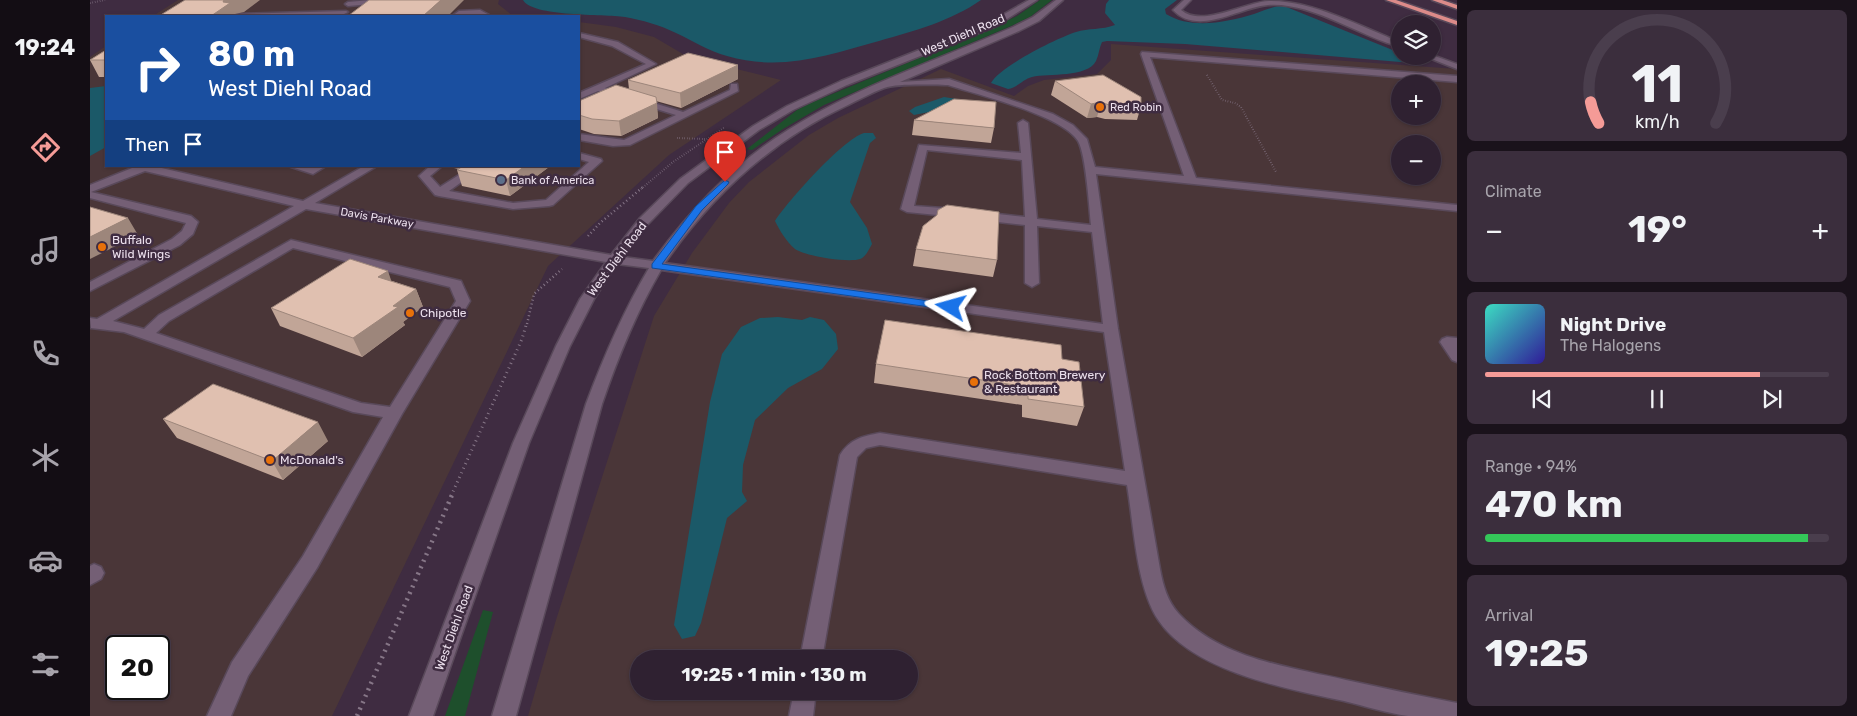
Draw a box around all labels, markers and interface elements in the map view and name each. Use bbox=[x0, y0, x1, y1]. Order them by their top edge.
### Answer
street label: West Diehl Road bbox=[919, 11, 1007, 59]
map controls bbox=[1391, 15, 1441, 185]
button: layers bbox=[1391, 15, 1441, 65]
text: 80 m bbox=[208, 33, 295, 75]
text: 19:24 bbox=[15, 34, 75, 61]
icon: right bbox=[125, 35, 190, 100]
text: 11 bbox=[1631, 53, 1683, 115]
text: West Diehl Road bbox=[208, 75, 372, 102]
button: + bbox=[1391, 75, 1441, 125]
marker: Red Robin bbox=[1094, 101, 1106, 113]
place label: Red Robin bbox=[1110, 101, 1162, 114]
text: km/h bbox=[1635, 111, 1679, 132]
icon: directions bbox=[28, 130, 63, 165]
icon: arrive bbox=[179, 130, 207, 158]
pin bbox=[704, 131, 746, 182]
text: Then bbox=[125, 133, 169, 156]
button: − bbox=[1391, 135, 1441, 185]
icon: arrive bbox=[711, 138, 739, 166]
marker: Bank of America bbox=[495, 174, 507, 186]
place label: Bank of America bbox=[511, 174, 594, 187]
text: Climate bbox=[1485, 182, 1542, 201]
street label: Davis Parkway bbox=[339, 205, 415, 231]
text: 19° bbox=[1628, 206, 1687, 252]
text: − bbox=[1485, 214, 1503, 247]
text: + bbox=[1812, 214, 1829, 247]
street label: West Diehl Road bbox=[585, 219, 649, 299]
icon: music bbox=[28, 233, 63, 268]
place label: Buffalo Wild Wings bbox=[112, 233, 170, 261]
marker: Buffalo Wild Wings bbox=[96, 241, 108, 253]
position arrow bbox=[924, 280, 976, 332]
place label: Chipotle bbox=[420, 306, 467, 320]
marker: Chipotle bbox=[404, 307, 416, 319]
text: Night Drive bbox=[1560, 313, 1666, 336]
icon: phone bbox=[28, 336, 63, 371]
text: The Halogens bbox=[1560, 336, 1661, 355]
place label: Rock Bottom Brewery & Restaurant bbox=[984, 368, 1106, 396]
marker: Rock Bottom Brewery & Restaurant bbox=[968, 376, 980, 388]
icon: previous bbox=[1528, 385, 1556, 413]
icon: pause bbox=[1643, 385, 1671, 413]
icon: next bbox=[1758, 385, 1786, 413]
icon: climate bbox=[28, 440, 63, 475]
place label: McDonald's bbox=[280, 453, 344, 467]
marker: McDonald's bbox=[264, 454, 276, 466]
text: Range · 94% bbox=[1485, 457, 1577, 476]
text: 470 km bbox=[1485, 481, 1623, 527]
icon: car bbox=[28, 543, 63, 578]
street label: West Diehl Road bbox=[432, 584, 476, 672]
text: Arrival bbox=[1485, 606, 1533, 625]
text: 19:25 bbox=[1485, 630, 1589, 676]
speed limit sign: 20 bbox=[105, 635, 170, 700]
icon: filters bbox=[28, 647, 63, 682]
text: 19:25 · 1 min · 130 m bbox=[681, 663, 867, 686]

